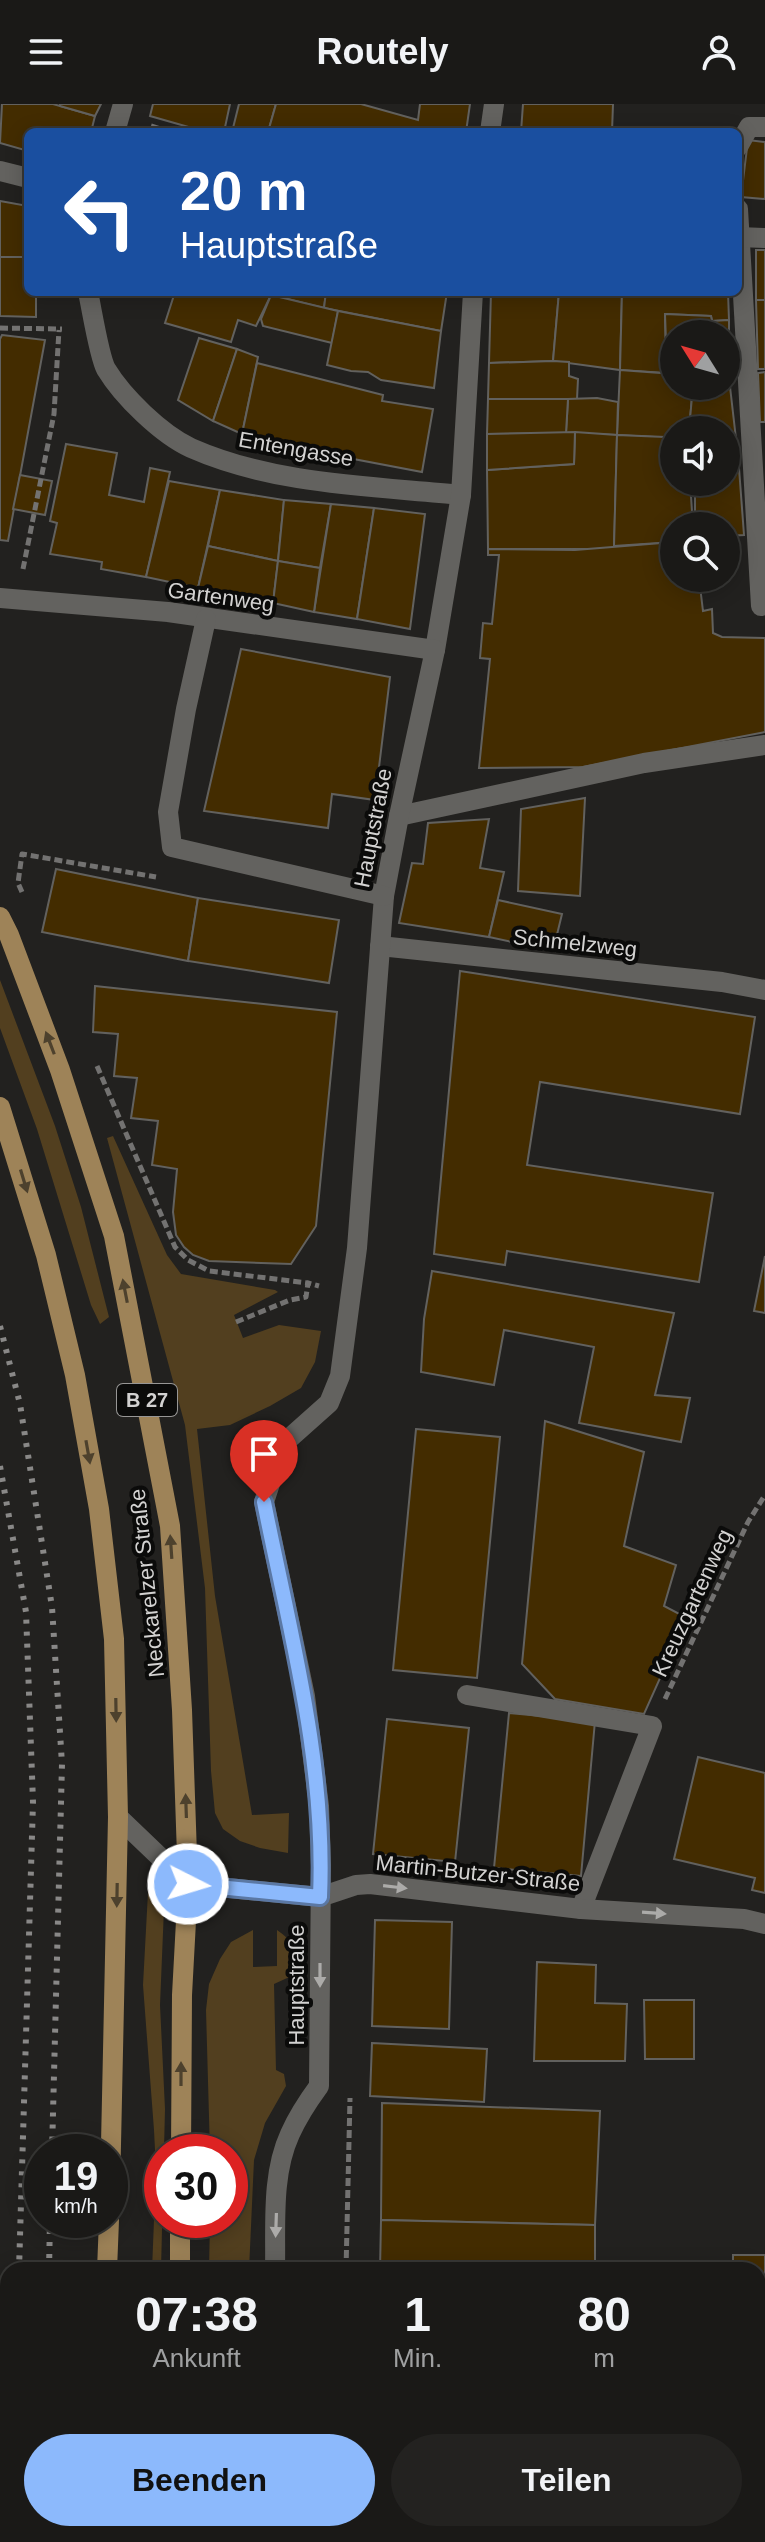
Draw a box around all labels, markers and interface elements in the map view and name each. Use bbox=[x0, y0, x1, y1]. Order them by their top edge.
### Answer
icon: menu bbox=[24, 30, 68, 74]
icon: person bbox=[697, 30, 741, 74]
text: Routely bbox=[316, 31, 449, 72]
text: 20 m bbox=[180, 159, 308, 222]
icon: left bbox=[48, 160, 152, 264]
text: Hauptstraße bbox=[180, 225, 378, 266]
north arrow bbox=[660, 320, 740, 400]
map controls bbox=[660, 320, 740, 592]
button: sound bbox=[660, 416, 740, 496]
street label: Entengasse bbox=[237, 427, 355, 471]
button: search bbox=[660, 512, 740, 592]
street label: Gartenweg bbox=[166, 577, 276, 617]
street label: Hauptstraße bbox=[349, 766, 397, 890]
street label: Schmelzweg bbox=[512, 924, 638, 962]
one-way arrow bbox=[43, 1030, 56, 1054]
one-way arrow bbox=[18, 1169, 31, 1193]
one-way arrow bbox=[118, 1278, 131, 1303]
road number: B 27 bbox=[117, 1384, 177, 1416]
pin bbox=[230, 1420, 298, 1502]
icon: arrive bbox=[242, 1432, 286, 1476]
one-way arrow bbox=[83, 1440, 95, 1465]
street label: Neckarelzer Straße bbox=[125, 1487, 169, 1679]
street label: Kreuzgartenweg bbox=[647, 1525, 737, 1681]
one-way arrow bbox=[164, 1534, 177, 1559]
one-way arrow bbox=[110, 1698, 122, 1723]
one-way arrow bbox=[179, 1793, 192, 1818]
position arrow bbox=[146, 1842, 230, 1926]
street label: Martin-Butzer-Straße bbox=[375, 1850, 581, 1896]
one-way arrow bbox=[383, 1881, 408, 1894]
one-way arrow bbox=[111, 1883, 123, 1908]
one-way arrow bbox=[642, 1907, 667, 1920]
street label: Hauptstraße bbox=[284, 1924, 309, 2046]
one-way arrow bbox=[314, 1963, 326, 1988]
one-way arrow bbox=[175, 2061, 187, 2086]
speed limit sign: 30 bbox=[144, 2134, 248, 2238]
text: 19 bbox=[54, 2154, 98, 2198]
text: km/h bbox=[54, 2195, 98, 2217]
one-way arrow bbox=[270, 2213, 283, 2238]
text: 07:38 bbox=[135, 2288, 258, 2341]
text: 1 bbox=[404, 2288, 431, 2341]
text: 80 bbox=[577, 2288, 631, 2341]
text: Ankunft bbox=[152, 2343, 241, 2373]
text: Min. bbox=[393, 2343, 442, 2373]
text: m bbox=[593, 2343, 615, 2373]
button: Beenden bbox=[24, 2434, 375, 2526]
button: Teilen bbox=[391, 2434, 742, 2526]

